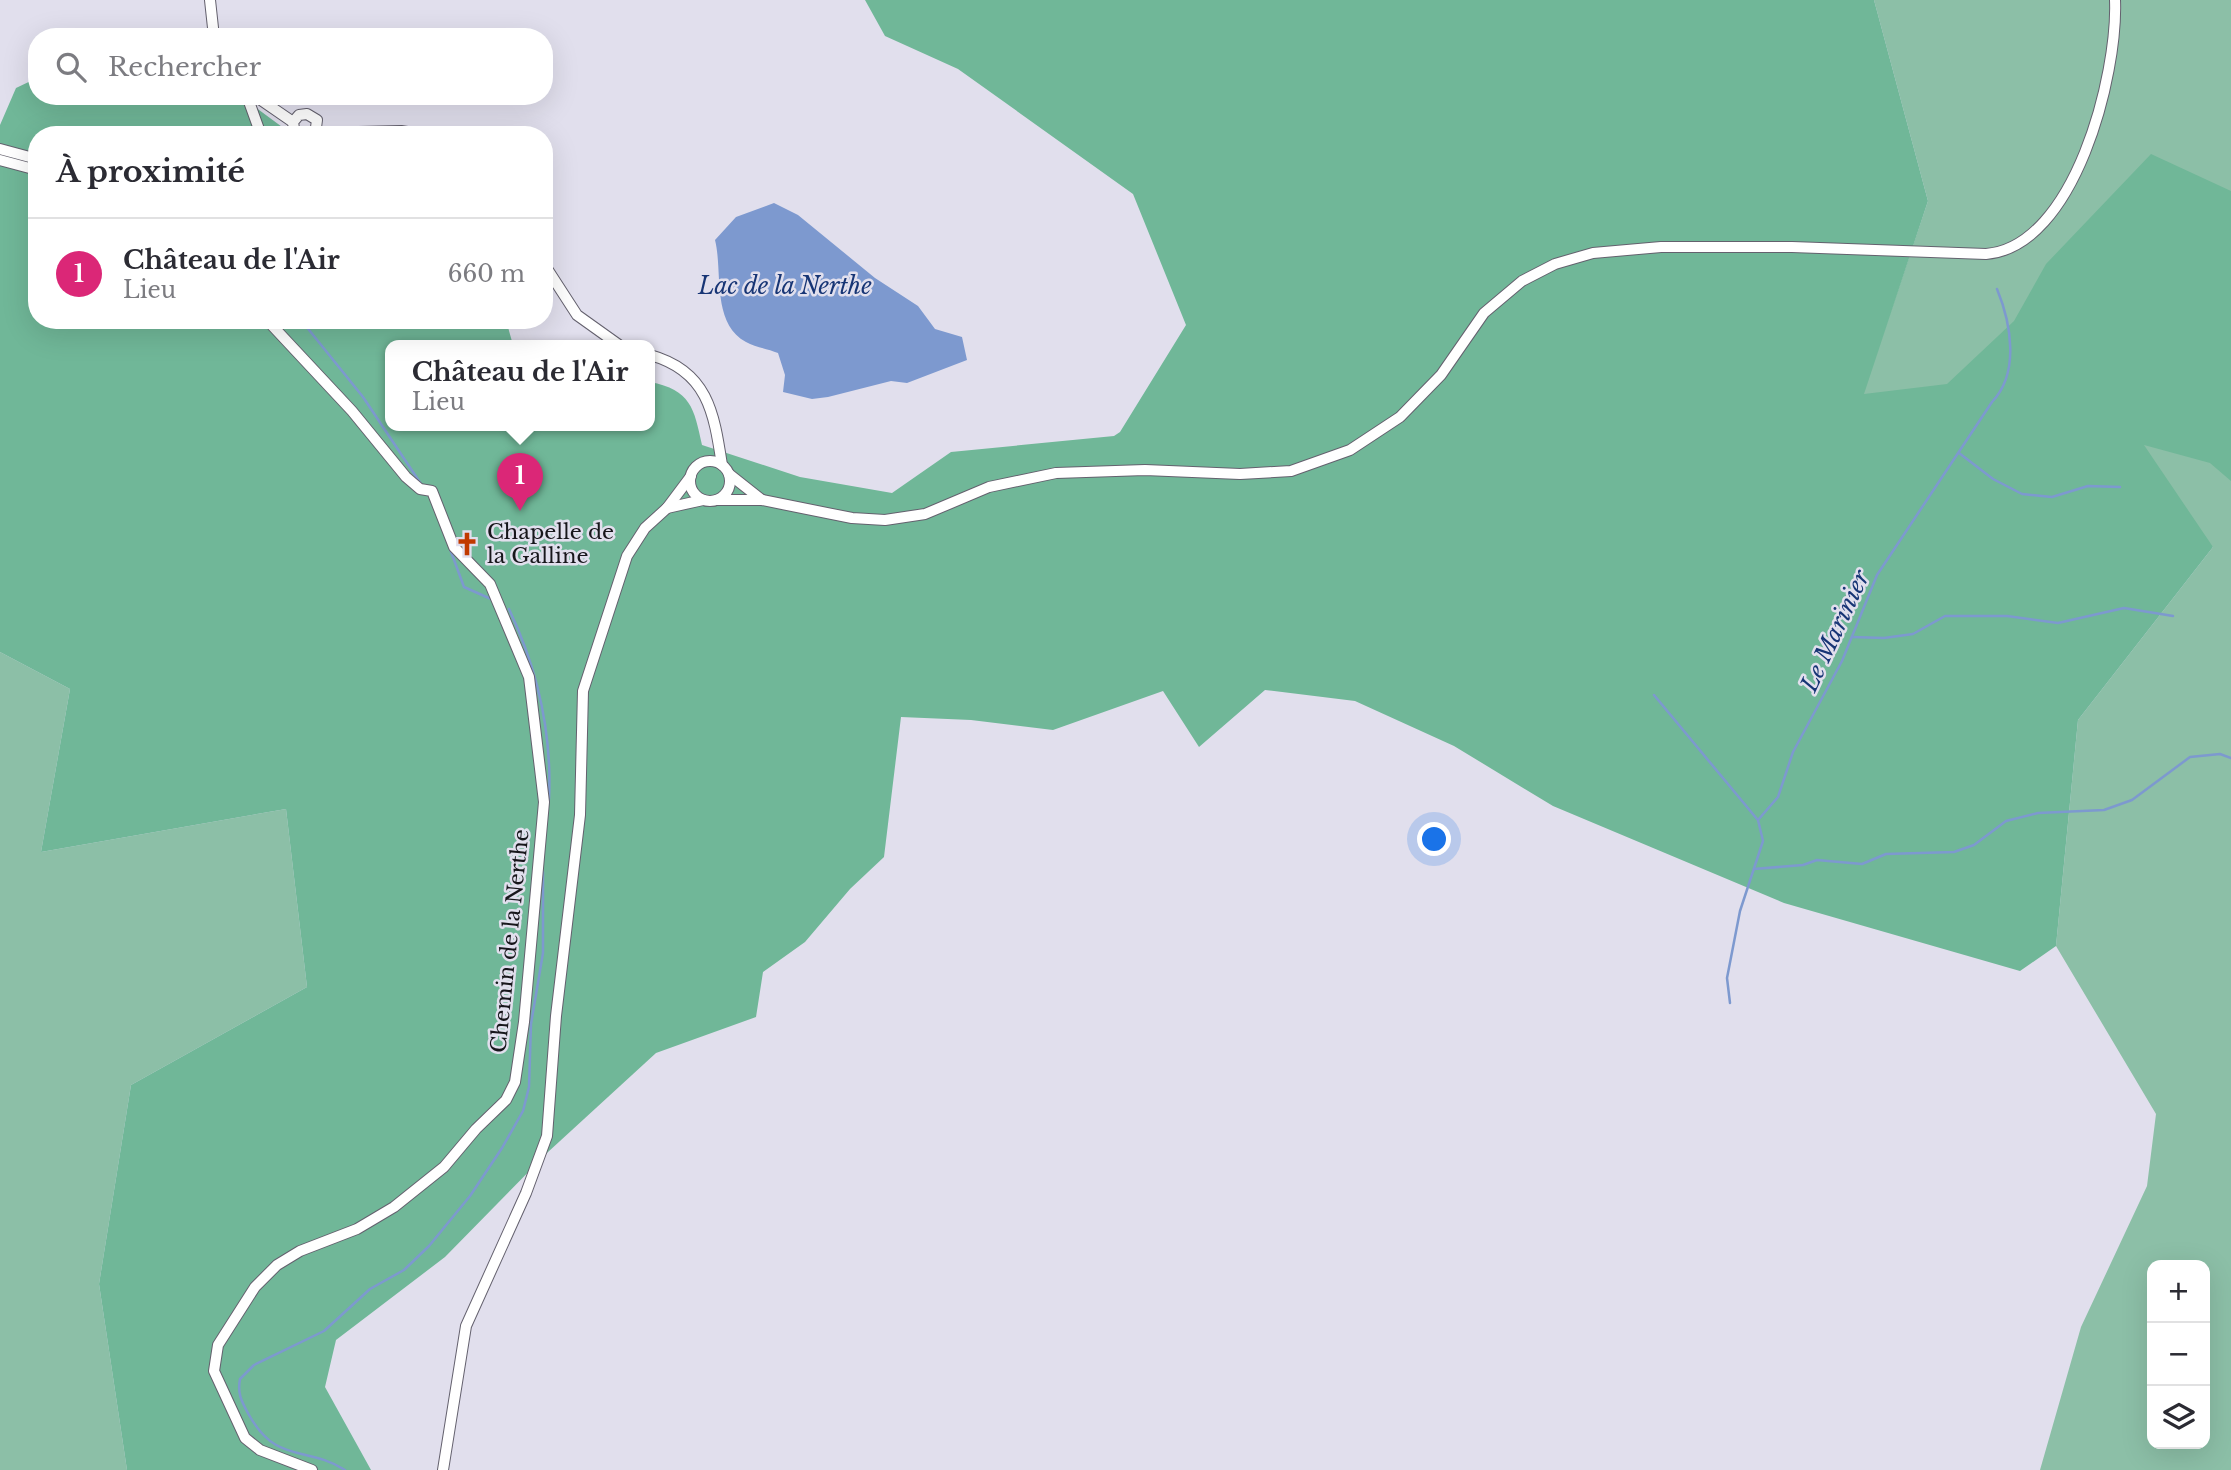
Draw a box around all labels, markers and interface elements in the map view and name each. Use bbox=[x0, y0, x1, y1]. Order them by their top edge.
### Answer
search box bbox=[28, 28, 553, 105]
icon: search bbox=[52, 48, 90, 86]
text: Rechercher bbox=[108, 51, 261, 83]
text: À proximité bbox=[56, 153, 245, 190]
text: Château de l'Air bbox=[123, 244, 340, 276]
text: 1 bbox=[74, 260, 84, 288]
text: 660 m bbox=[448, 260, 525, 288]
water label: Lac de la Nerthe bbox=[697, 272, 872, 300]
text: Lieu bbox=[123, 276, 176, 304]
popup bbox=[385, 340, 655, 431]
text: Château de l'Air bbox=[412, 356, 628, 388]
text: Lieu bbox=[412, 388, 465, 416]
pin: 1 bbox=[497, 453, 543, 511]
place label: Chapelle de la Galline bbox=[487, 519, 614, 569]
church icon: Chapelle de la Galline bbox=[453, 530, 481, 558]
water label: Le Marinier bbox=[1794, 565, 1876, 697]
your location bbox=[1417, 822, 1451, 856]
street label: Chemin de la Nerthe bbox=[485, 828, 535, 1054]
map controls bbox=[2147, 1260, 2210, 1449]
button: + bbox=[2147, 1260, 2210, 1323]
button: − bbox=[2147, 1323, 2210, 1386]
button: layers bbox=[2147, 1386, 2210, 1449]

